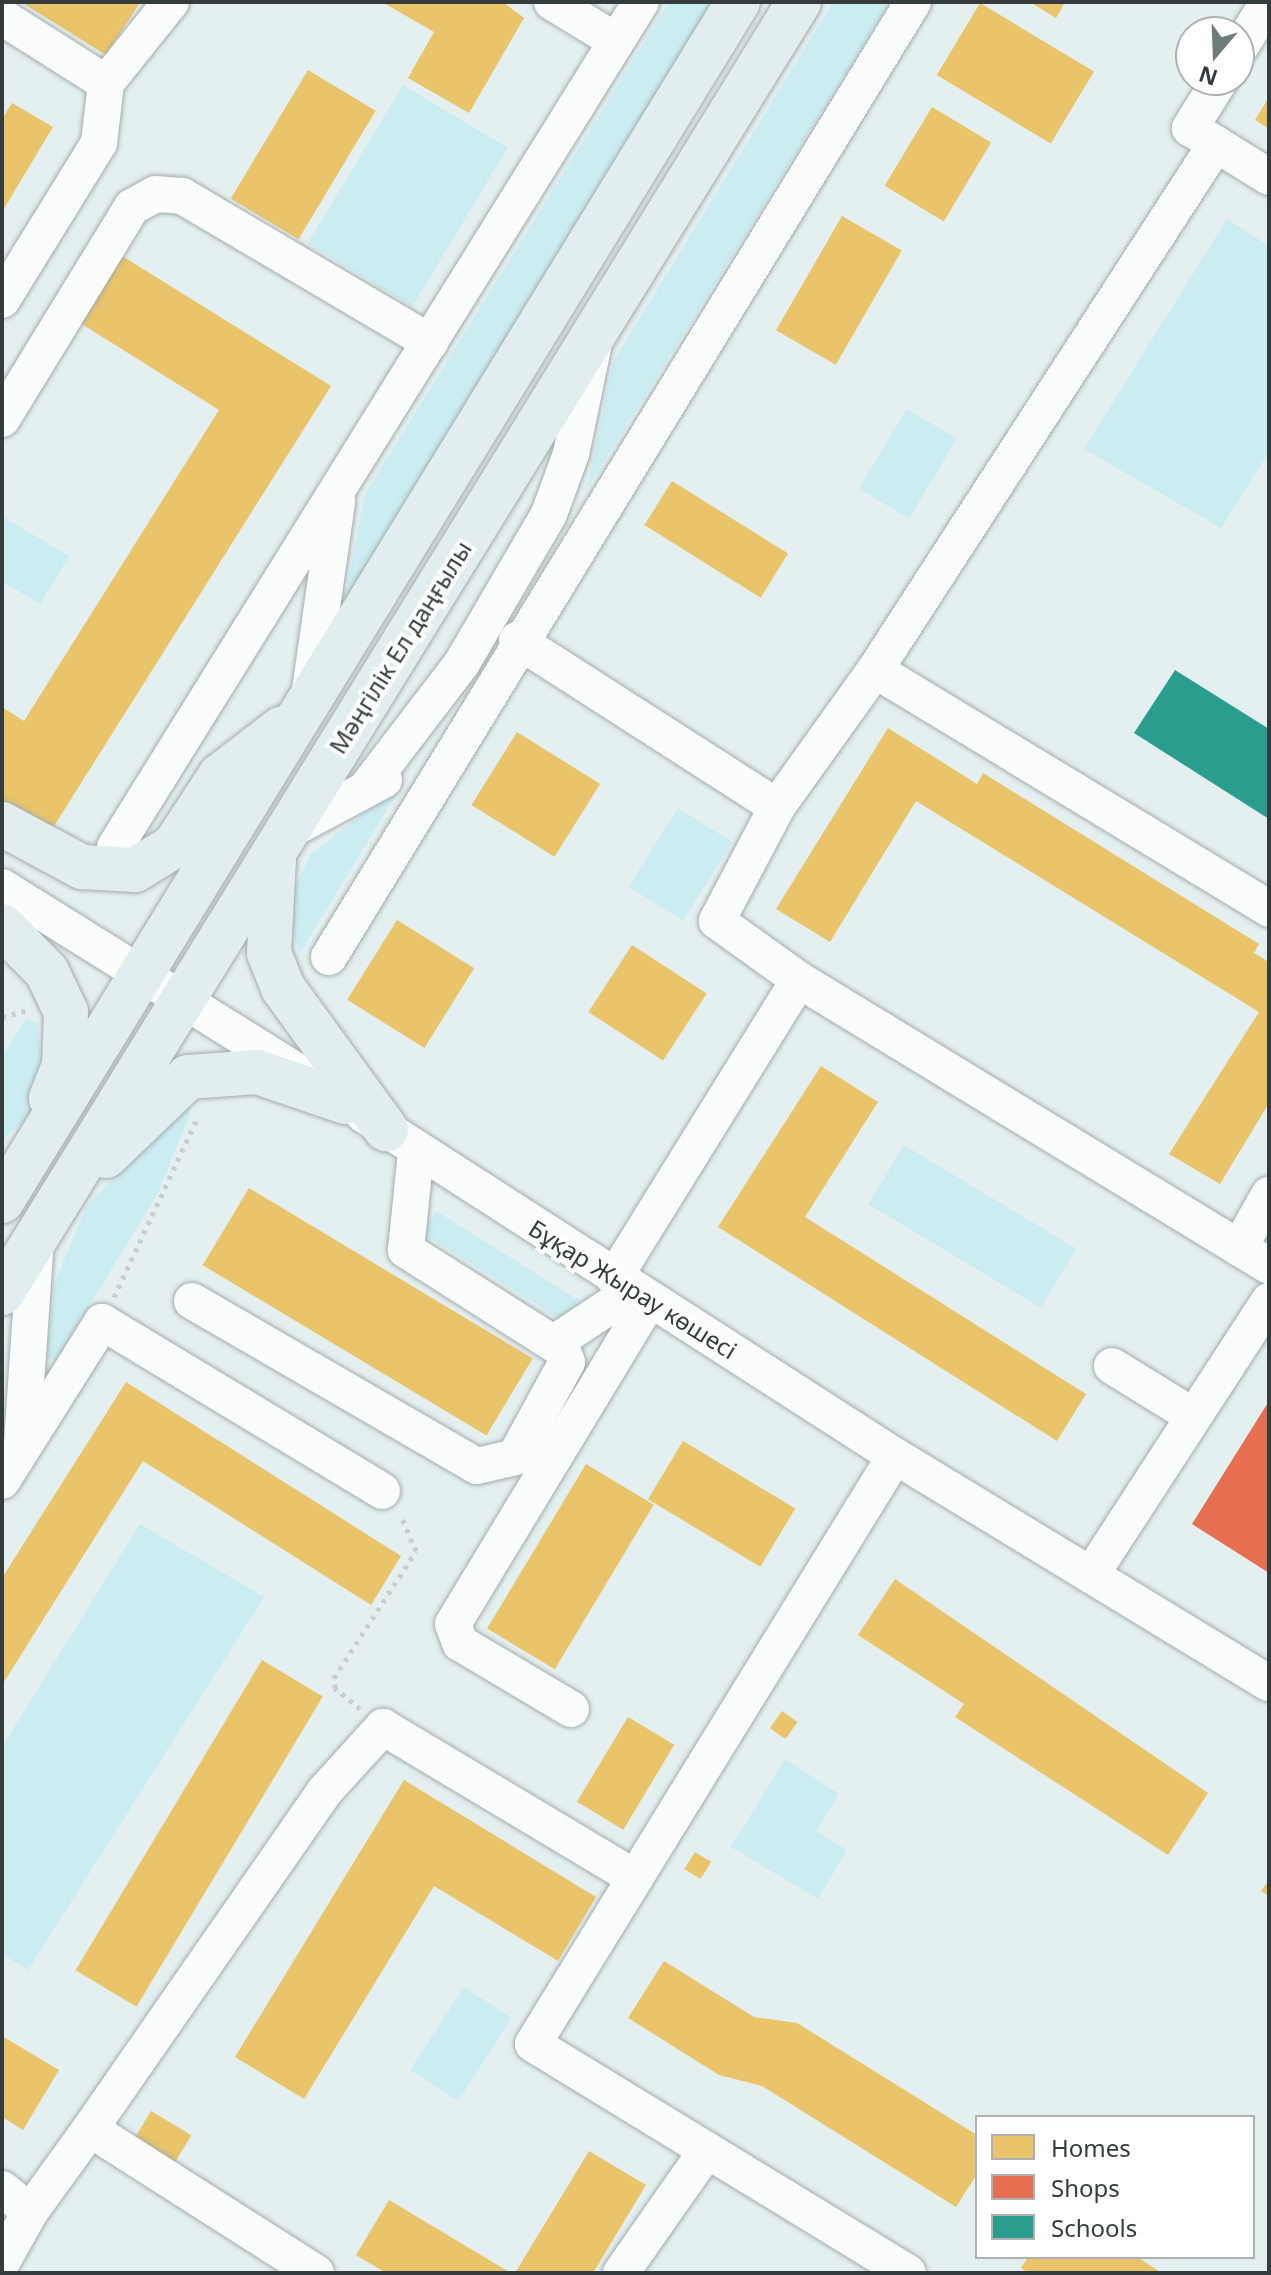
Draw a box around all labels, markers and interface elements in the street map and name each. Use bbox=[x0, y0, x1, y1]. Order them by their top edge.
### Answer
north arrow bbox=[1175, 16, 1255, 96]
text: N bbox=[1195, 60, 1221, 94]
street label: Мәңгілік Ел даңғылы bbox=[323, 535, 477, 759]
street label: Бұқар Жырау көшесі bbox=[524, 1213, 742, 1365]
legend bbox=[975, 2115, 1255, 2259]
text: Homes bbox=[1051, 2131, 1131, 2164]
text: Shops bbox=[1051, 2171, 1120, 2204]
text: Schools bbox=[1051, 2211, 1137, 2244]

